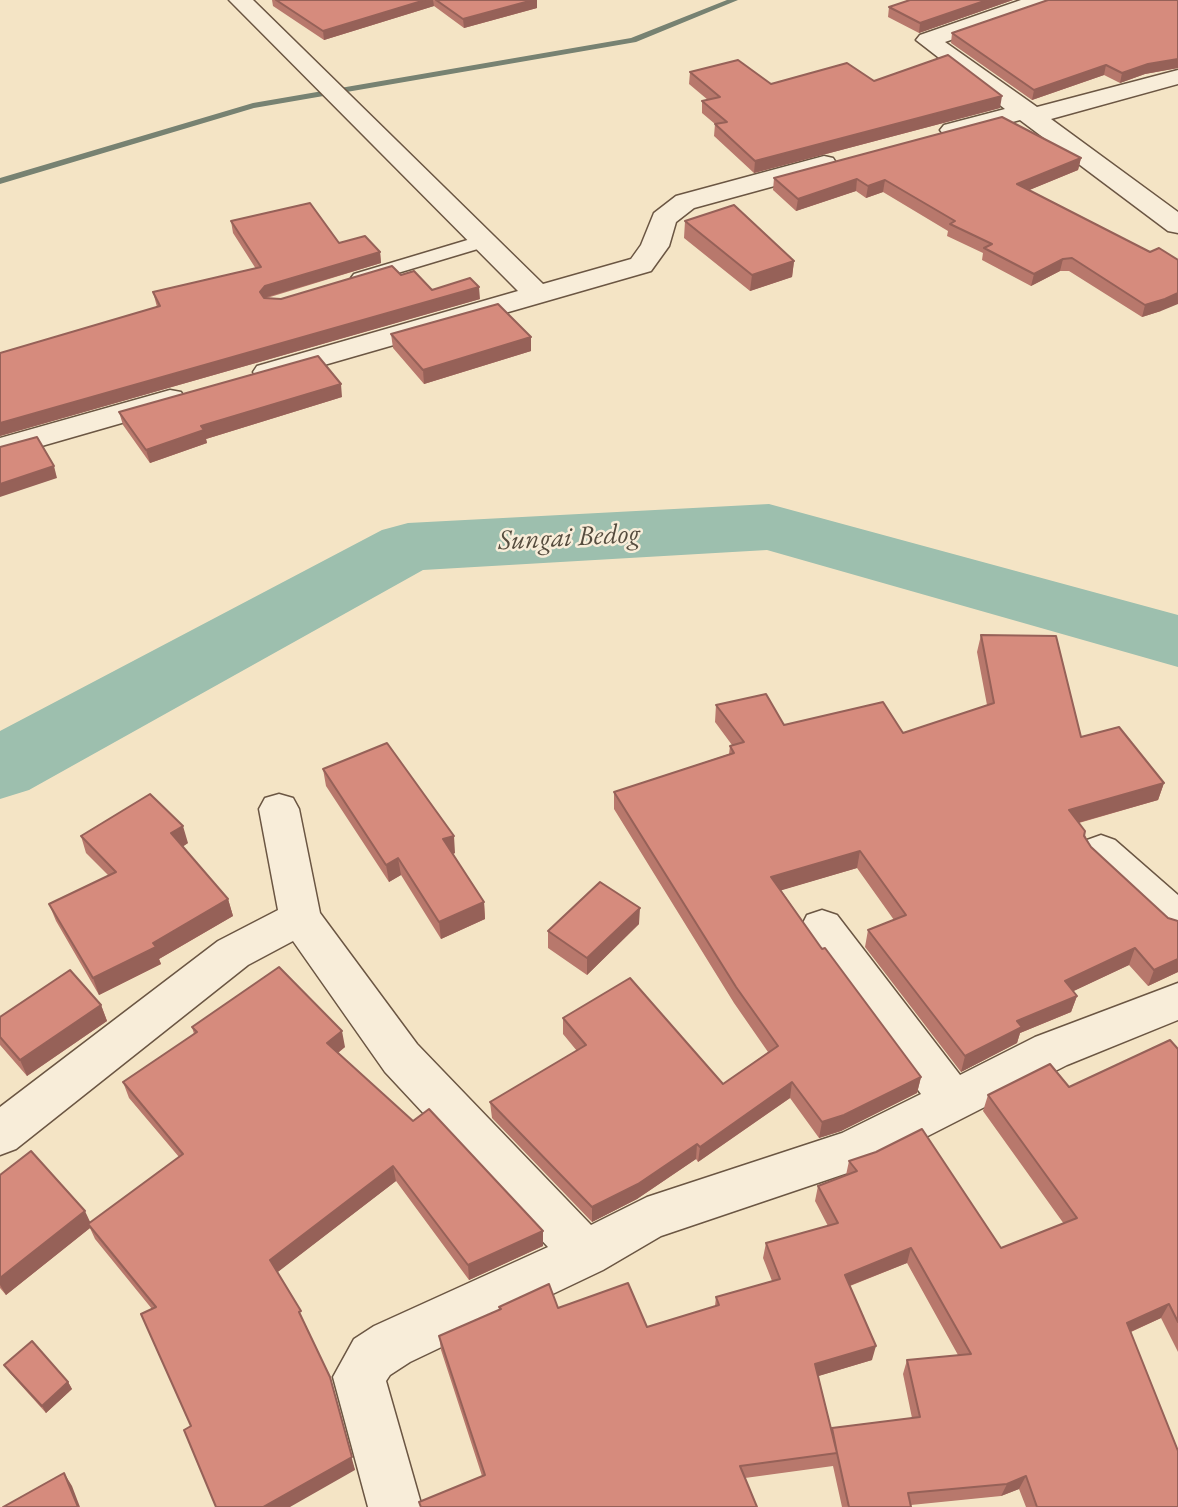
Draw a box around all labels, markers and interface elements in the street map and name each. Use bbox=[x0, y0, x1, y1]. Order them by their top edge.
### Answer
water label: Sungai Bedog bbox=[497, 518, 641, 558]

